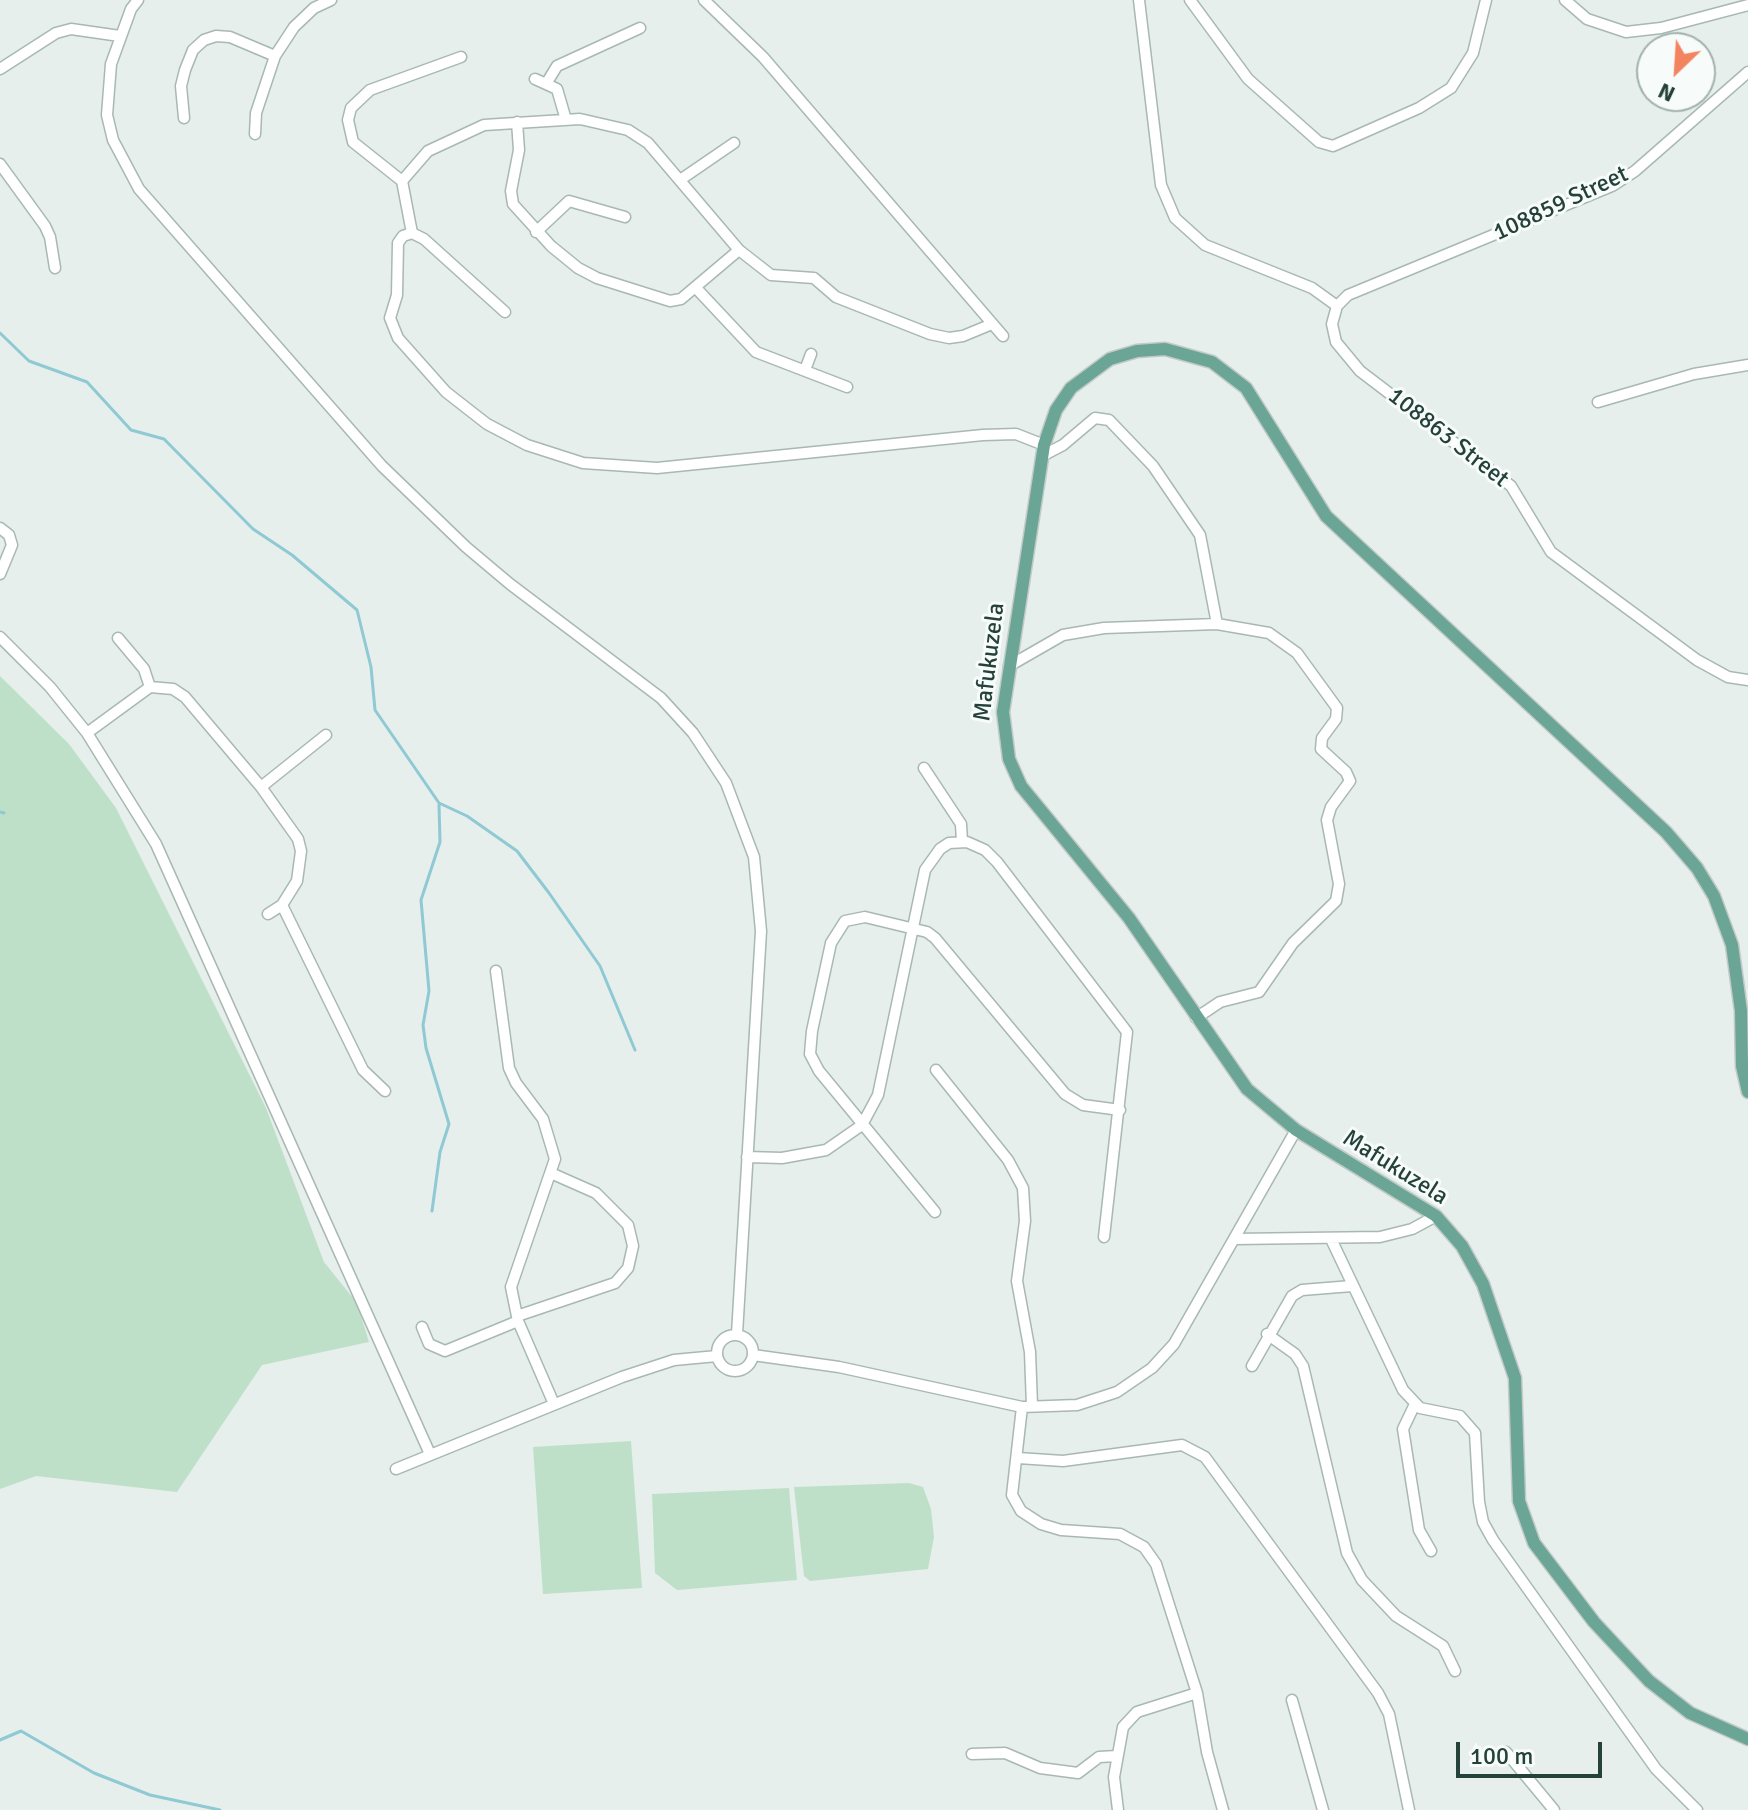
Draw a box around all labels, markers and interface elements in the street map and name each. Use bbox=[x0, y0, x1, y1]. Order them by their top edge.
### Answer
north arrow bbox=[1636, 32, 1716, 112]
text: N bbox=[1654, 77, 1679, 108]
street label: 108859 Street bbox=[1489, 160, 1633, 248]
street label: 108863 Street bbox=[1382, 382, 1514, 494]
street label: Mafukuzela bbox=[968, 601, 1012, 723]
street label: Mafukuzela bbox=[1337, 1124, 1453, 1212]
scale bar bbox=[1460, 1726, 1606, 1776]
text: 100 m bbox=[1470, 1741, 1533, 1771]

